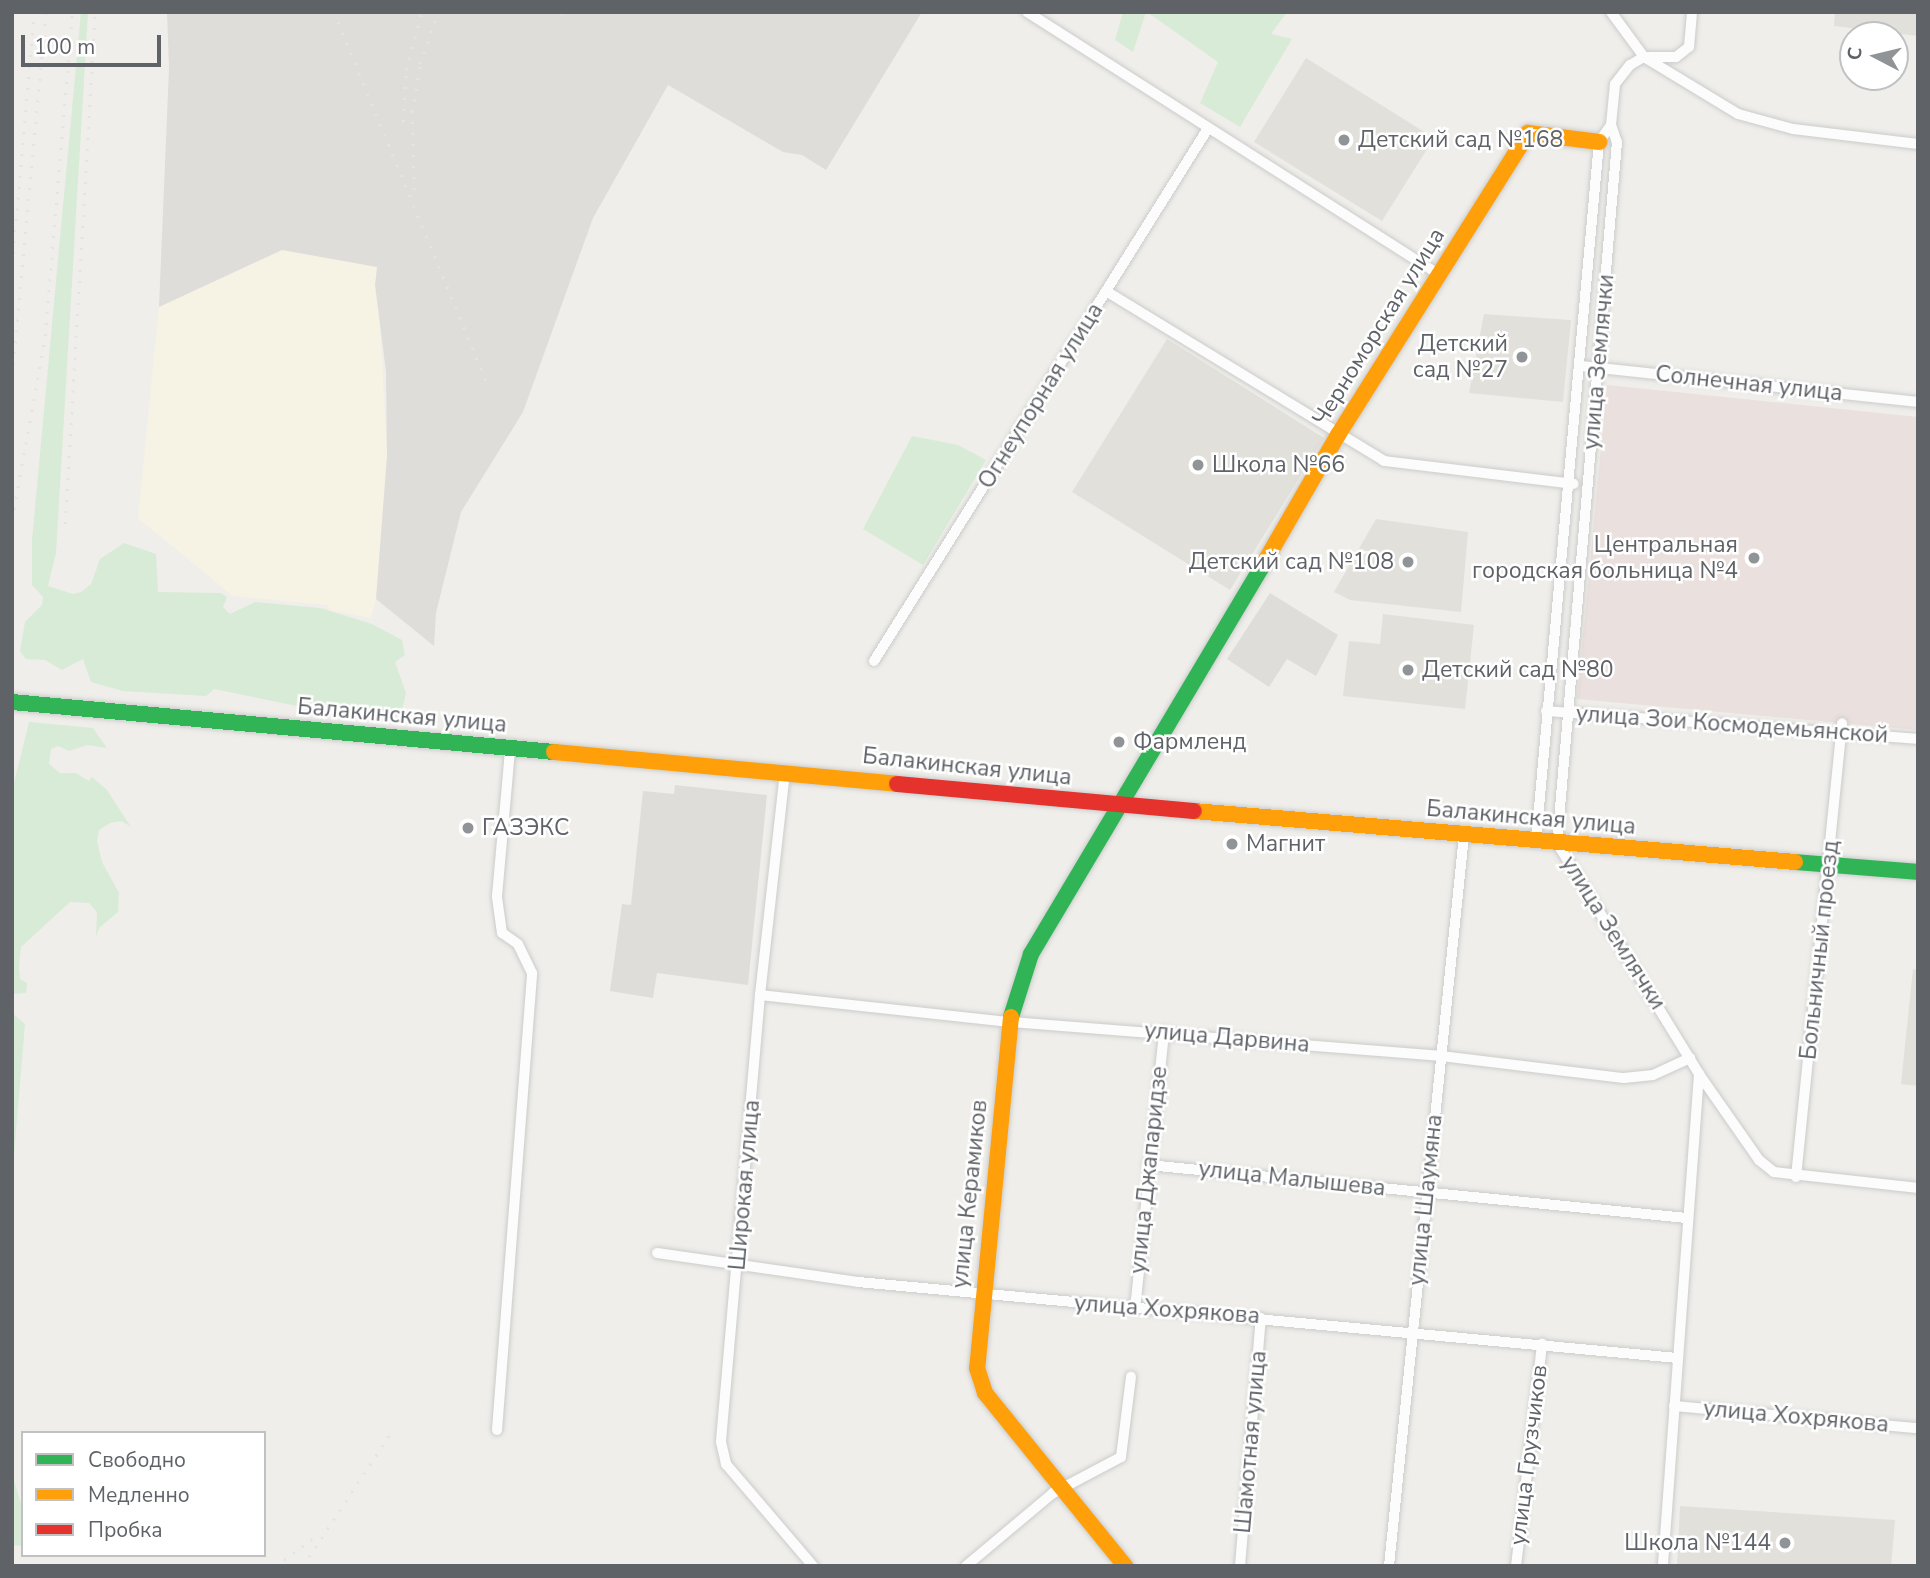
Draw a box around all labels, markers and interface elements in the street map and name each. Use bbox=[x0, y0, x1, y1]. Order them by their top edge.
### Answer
scale bar bbox=[24, 21, 164, 65]
north arrow bbox=[1839, 21, 1909, 91]
text: 100 m bbox=[34, 33, 95, 61]
text: С bbox=[1841, 46, 1869, 62]
place label: Детский сад №168 bbox=[1358, 126, 1563, 154]
marker: Детский сад №168 bbox=[1336, 132, 1352, 148]
street label: Черноморская улица bbox=[1307, 223, 1451, 431]
street label: улица Землячки bbox=[1578, 273, 1620, 451]
street label: Огнеупорная улица bbox=[973, 298, 1109, 494]
place label: Детский сад №27 bbox=[1413, 330, 1508, 384]
marker: Детский сад №27 bbox=[1514, 349, 1530, 365]
street label: Солнечная улица bbox=[1654, 360, 1844, 408]
place label: Школа №66 bbox=[1212, 451, 1345, 479]
marker: Школа №66 bbox=[1190, 457, 1206, 473]
place label: Центральная городская больница №4 bbox=[1472, 531, 1738, 585]
place label: Детский сад №108 bbox=[1189, 548, 1394, 576]
marker: Центральная городская больница №4 bbox=[1744, 548, 1764, 568]
marker: Детский сад №108 bbox=[1400, 554, 1416, 570]
place label: Детский сад №80 bbox=[1422, 656, 1614, 684]
marker: Детский сад №80 bbox=[1400, 662, 1416, 678]
street label: Балакинская улица bbox=[296, 693, 508, 739]
street label: улица Зои Космодемьянской bbox=[1575, 700, 1889, 750]
place label: Фармленд bbox=[1133, 728, 1246, 756]
marker: Фармленд bbox=[1111, 734, 1127, 750]
street label: Балакинская улица bbox=[861, 742, 1073, 792]
street label: Балакинская улица bbox=[1425, 795, 1637, 841]
place label: ГАЗЭКС bbox=[482, 814, 569, 842]
marker: ГАЗЭКС bbox=[460, 820, 476, 836]
place label: Магнит bbox=[1246, 830, 1325, 858]
marker: Магнит bbox=[1224, 836, 1240, 852]
street label: Больничный проезд bbox=[1795, 839, 1845, 1061]
street label: улица Землячки bbox=[1555, 851, 1671, 1015]
street label: улица Дарвина bbox=[1143, 1017, 1311, 1059]
street label: улица Джапаридзе bbox=[1124, 1065, 1174, 1275]
street label: Широкая улица bbox=[724, 1098, 766, 1272]
street label: улица Керамиков bbox=[946, 1098, 994, 1290]
street label: улица Шаумяна bbox=[1403, 1113, 1449, 1287]
street label: улица Малышева bbox=[1197, 1155, 1387, 1203]
street label: улица Хохрякова bbox=[1073, 1290, 1261, 1330]
street label: Шамотная улица bbox=[1229, 1349, 1273, 1535]
street label: улица Грузчиков bbox=[1504, 1363, 1554, 1547]
street label: улица Хохрякова bbox=[1702, 1395, 1890, 1439]
legend bbox=[21, 1431, 266, 1557]
text: Свободно bbox=[88, 1446, 186, 1474]
text: Медленно bbox=[88, 1481, 190, 1509]
text: Пробка bbox=[88, 1516, 162, 1544]
place label: Школа №144 bbox=[1624, 1529, 1771, 1557]
marker: Школа №144 bbox=[1777, 1535, 1793, 1551]

